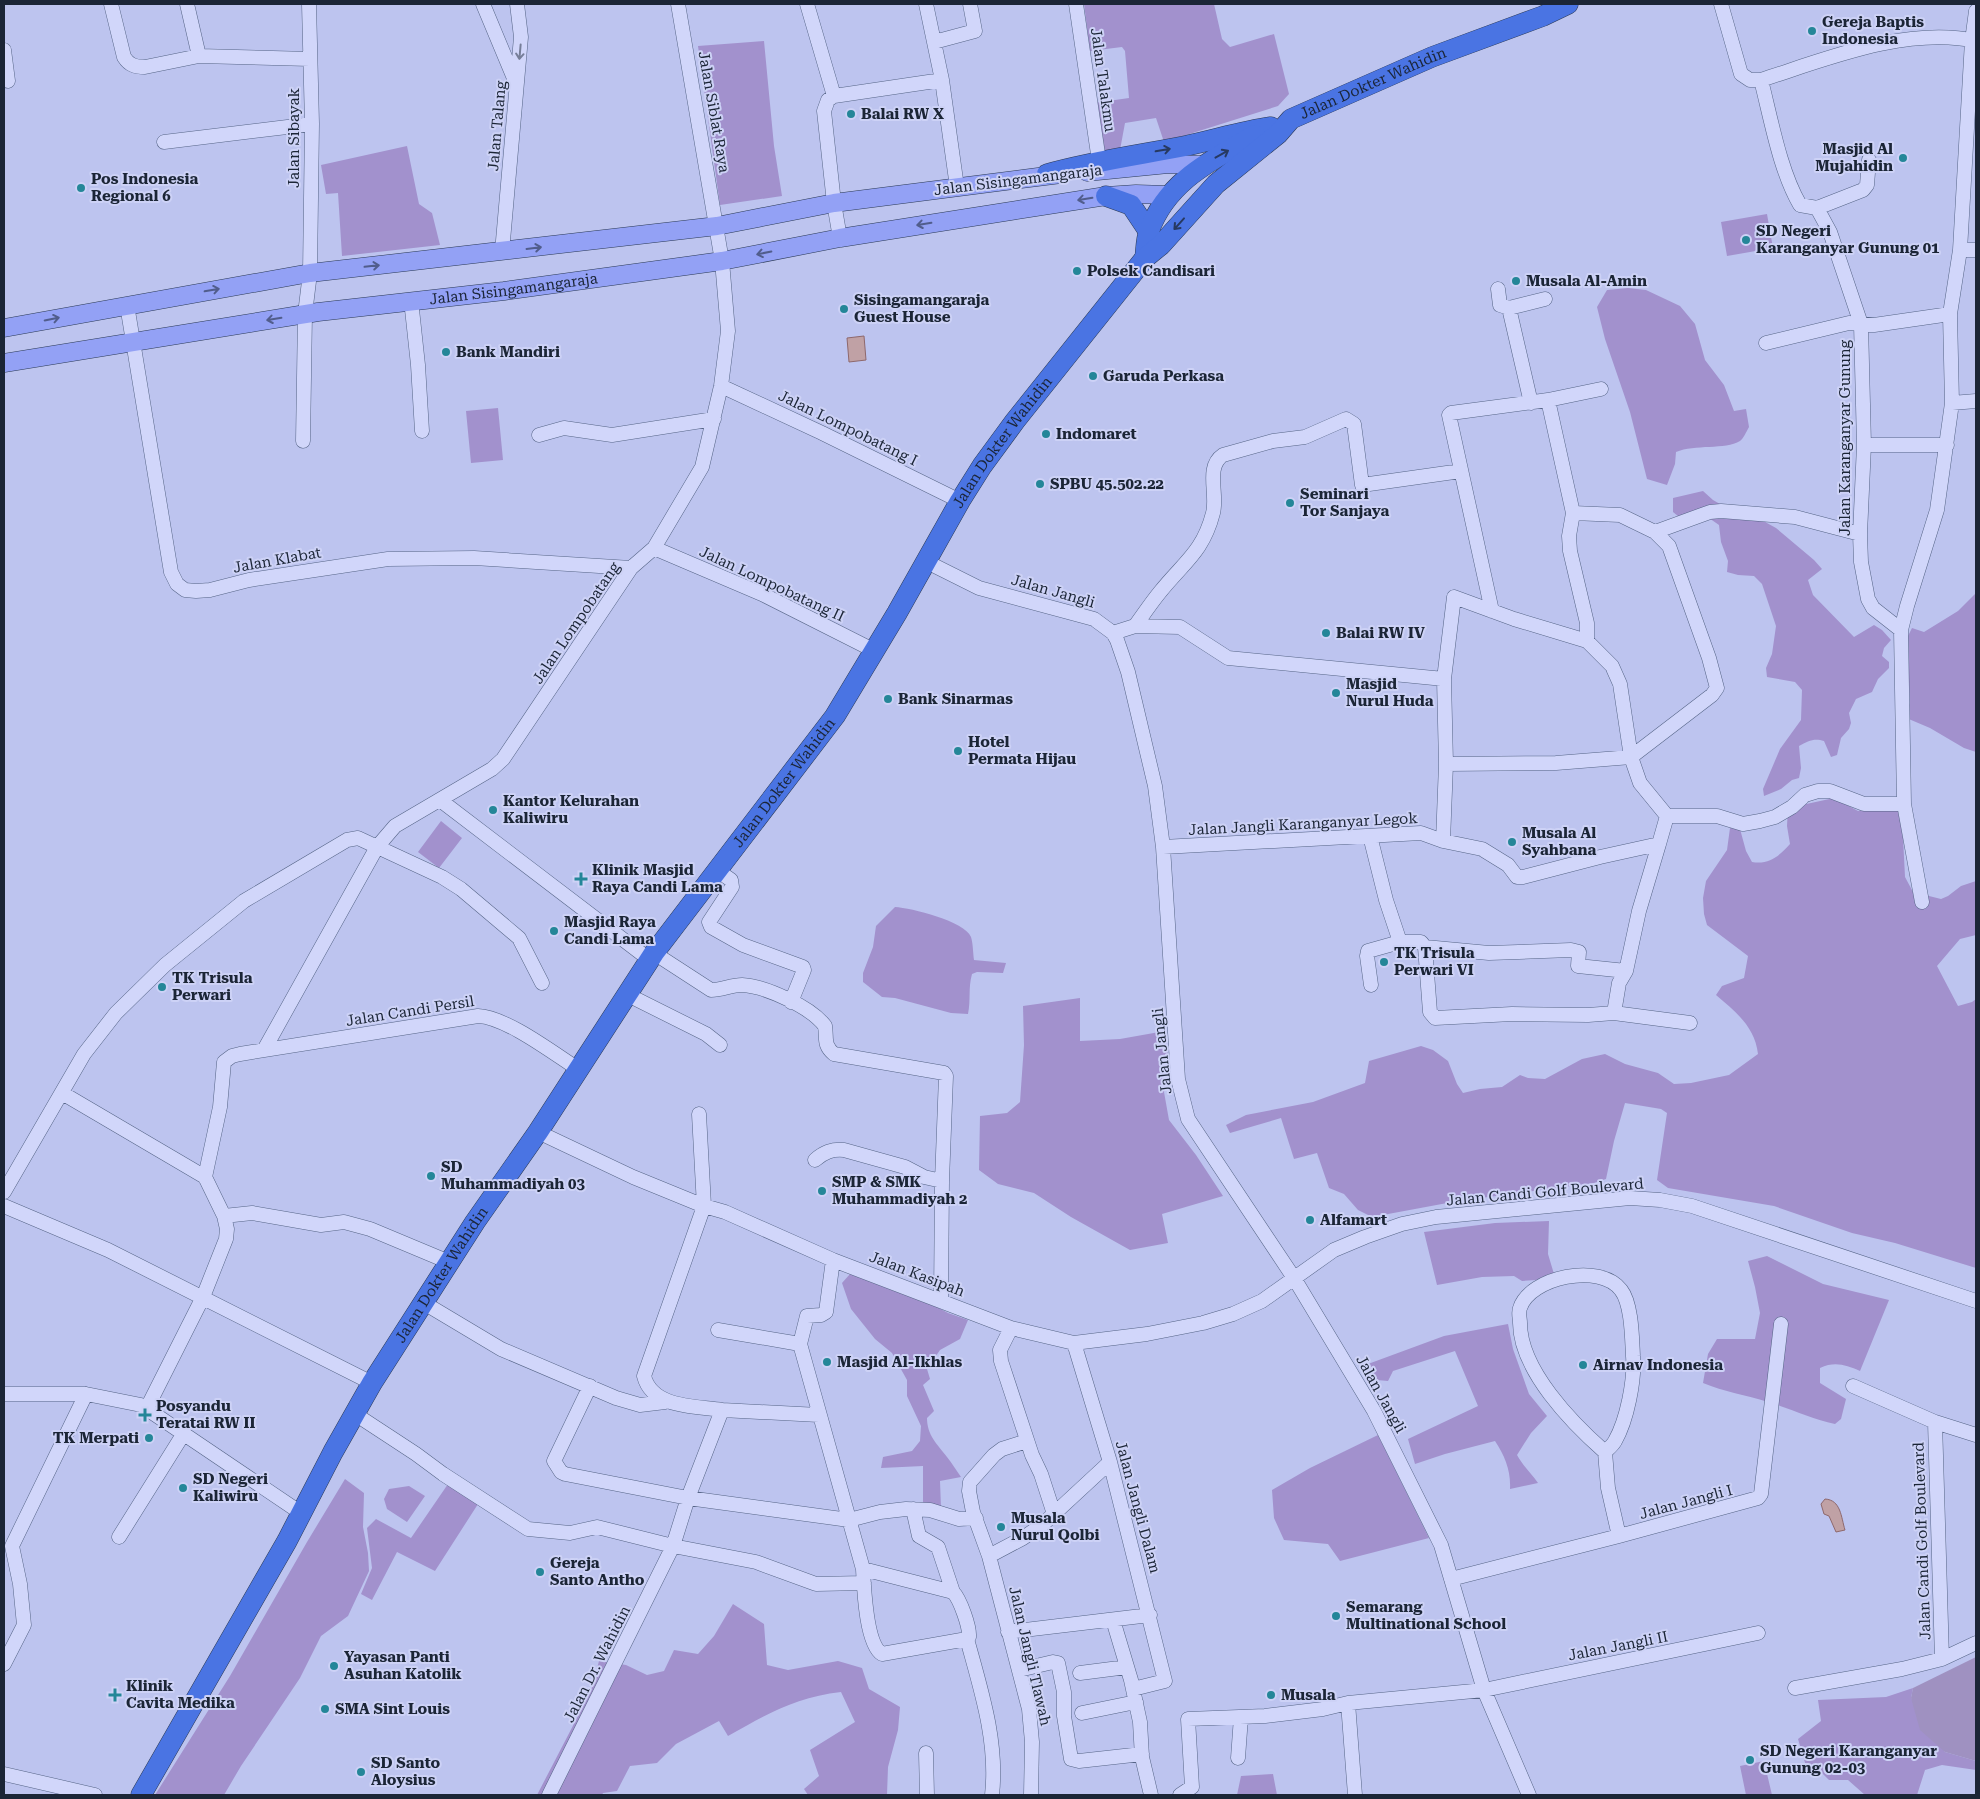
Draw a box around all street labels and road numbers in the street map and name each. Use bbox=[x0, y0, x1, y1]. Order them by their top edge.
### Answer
street label: Jalan Talakmu bbox=[1087, 27, 1119, 134]
street label: Jalan Dokter Wahidin bbox=[1297, 43, 1449, 123]
street label: Jalan Siblat Raya bbox=[694, 50, 734, 174]
street label: Jalan Talang bbox=[484, 80, 510, 172]
street label: Jalan Sibayak bbox=[285, 87, 303, 188]
street label: Jalan Sisingamangaraja bbox=[933, 161, 1103, 199]
street label: Jalan Sisingamangaraja bbox=[428, 269, 599, 308]
street label: Jalan Karanganyar Gunung bbox=[1836, 339, 1854, 536]
street label: Jalan Dokter Wahidin bbox=[949, 373, 1056, 511]
street label: Jalan Lompobatang I bbox=[776, 386, 920, 470]
street label: Jalan Lompobatang II bbox=[697, 542, 847, 626]
street label: Jalan Klabat bbox=[231, 543, 323, 577]
street label: Jalan Lompobatang bbox=[529, 558, 624, 687]
street label: Jalan Jangli bbox=[1009, 570, 1097, 612]
street label: Jalan Dokter Wahidin bbox=[729, 714, 839, 851]
street label: Jalan Jangli Karanganyar Legok bbox=[1188, 809, 1419, 839]
street label: Jalan Candi Persil bbox=[345, 992, 476, 1030]
street label: Jalan Jangli bbox=[1149, 1007, 1175, 1095]
street label: Jalan Candi Golf Boulevard bbox=[1446, 1174, 1645, 1210]
street label: Jalan Dokter Wahidin bbox=[391, 1203, 492, 1346]
street label: Jalan Kasipah bbox=[867, 1248, 968, 1301]
street label: Jalan Jangli bbox=[1352, 1352, 1410, 1436]
street label: Jalan Jangli Dalam bbox=[1112, 1439, 1164, 1575]
street label: Jalan Candi Golf Boulevard bbox=[1910, 1441, 1934, 1640]
street label: Jalan Jangli I bbox=[1637, 1481, 1735, 1523]
street label: Jalan Jangli Tlawah bbox=[1005, 1584, 1055, 1728]
street label: Jalan Dr. Wahidin bbox=[560, 1602, 634, 1725]
street label: Jalan Jangli II bbox=[1567, 1627, 1669, 1665]

